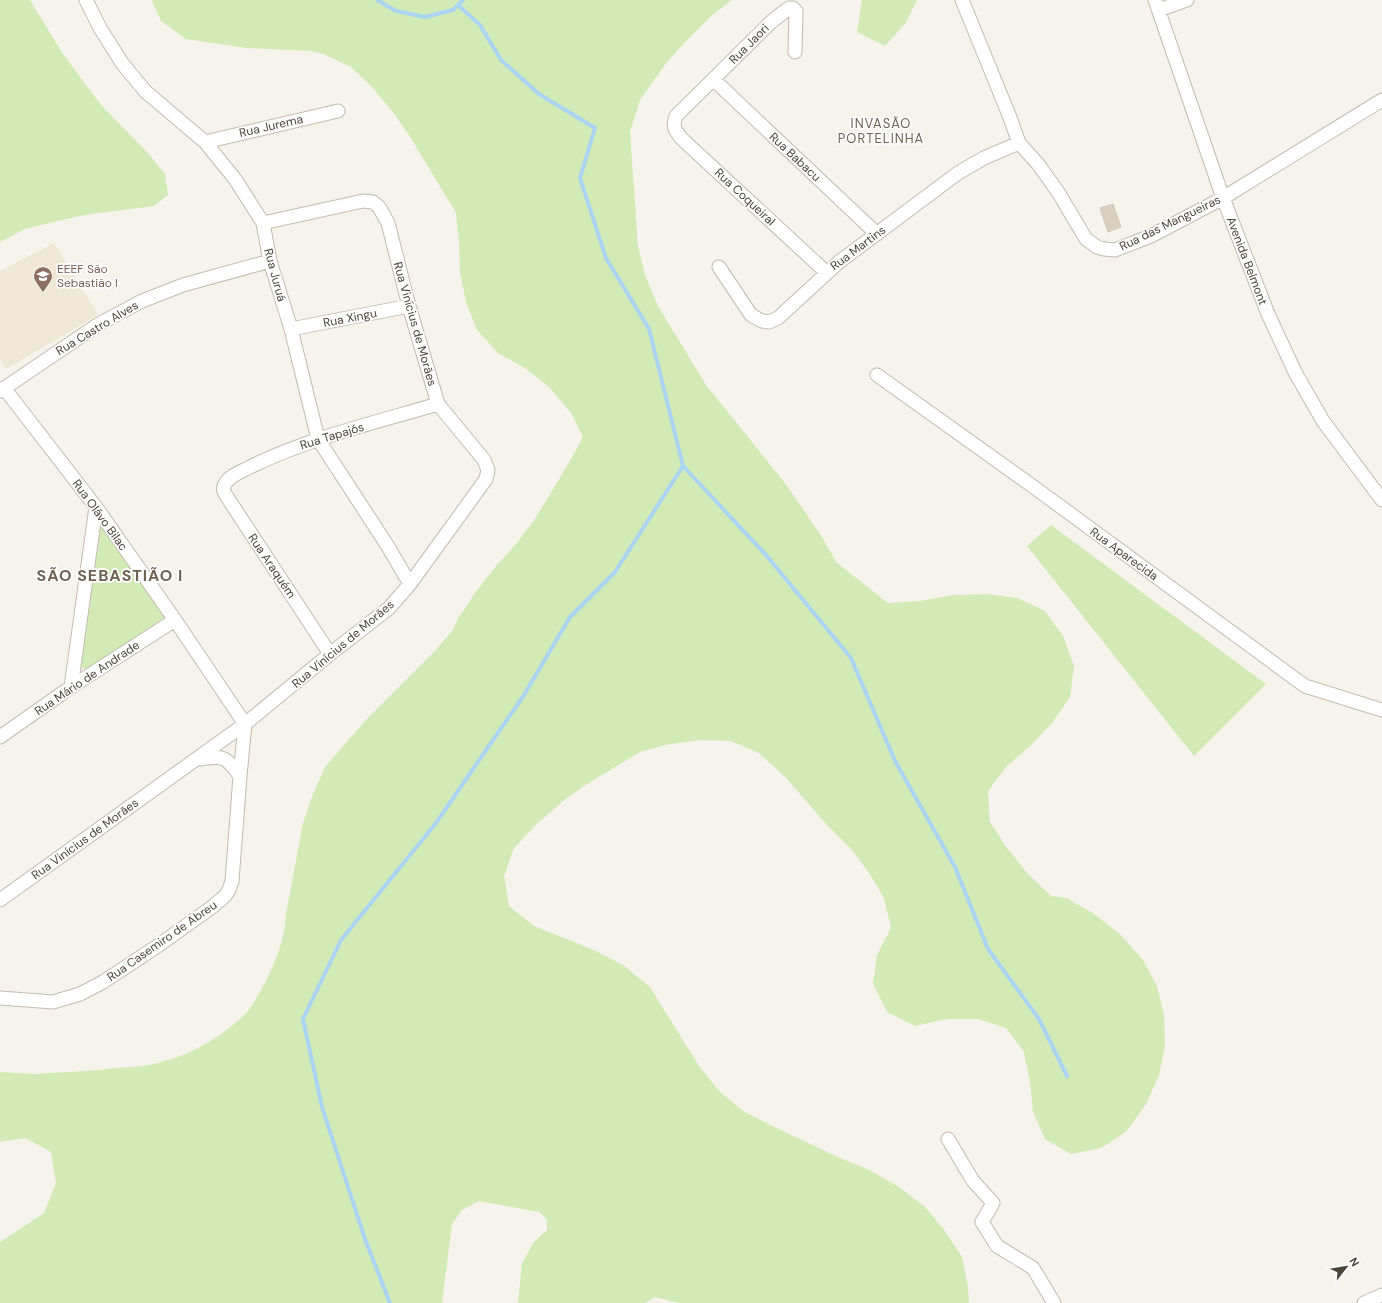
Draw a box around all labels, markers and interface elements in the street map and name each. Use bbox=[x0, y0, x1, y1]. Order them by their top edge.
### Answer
street label: Rua Jaori bbox=[725, 20, 773, 68]
street label: Rua Jurema bbox=[238, 111, 304, 141]
district label: INVASÃO PORTELINHA bbox=[838, 115, 924, 147]
street label: Rua Babacu bbox=[766, 129, 824, 185]
street label: Rua Coqueiral bbox=[711, 165, 779, 229]
street label: Rua das Mangueiras bbox=[1117, 192, 1223, 254]
street label: Avenida Belmont bbox=[1223, 215, 1271, 308]
street label: Rua Martins bbox=[827, 222, 889, 274]
street label: Rua Juruá bbox=[260, 247, 290, 303]
street label: Rua Vinícius de Morães bbox=[390, 260, 440, 388]
place label: EEEF São Sebastião I bbox=[57, 261, 118, 291]
school or university icon: EEEF São Sebastião I bbox=[32, 265, 54, 293]
street label: Rua Castro Alves bbox=[53, 297, 141, 359]
street label: Rua Xingu bbox=[322, 305, 378, 331]
street label: Rua Tapajós bbox=[298, 419, 366, 453]
street label: Rua Olávo Bilac bbox=[69, 476, 131, 554]
street label: Rua Aparecida bbox=[1087, 524, 1161, 584]
street label: Rua Araquém bbox=[245, 531, 299, 601]
district label: SÃO SEBASTIÃO I bbox=[37, 565, 183, 586]
street label: Rua Vinícius de Morães bbox=[289, 597, 397, 691]
street label: Rua Mário de Andrade bbox=[31, 637, 143, 719]
street label: Rua Vinícius de Morães bbox=[28, 795, 142, 883]
street label: Rua Casemiro de Abreu bbox=[104, 897, 220, 985]
north arrow bbox=[1326, 1247, 1366, 1287]
text: N bbox=[1347, 1255, 1363, 1269]

